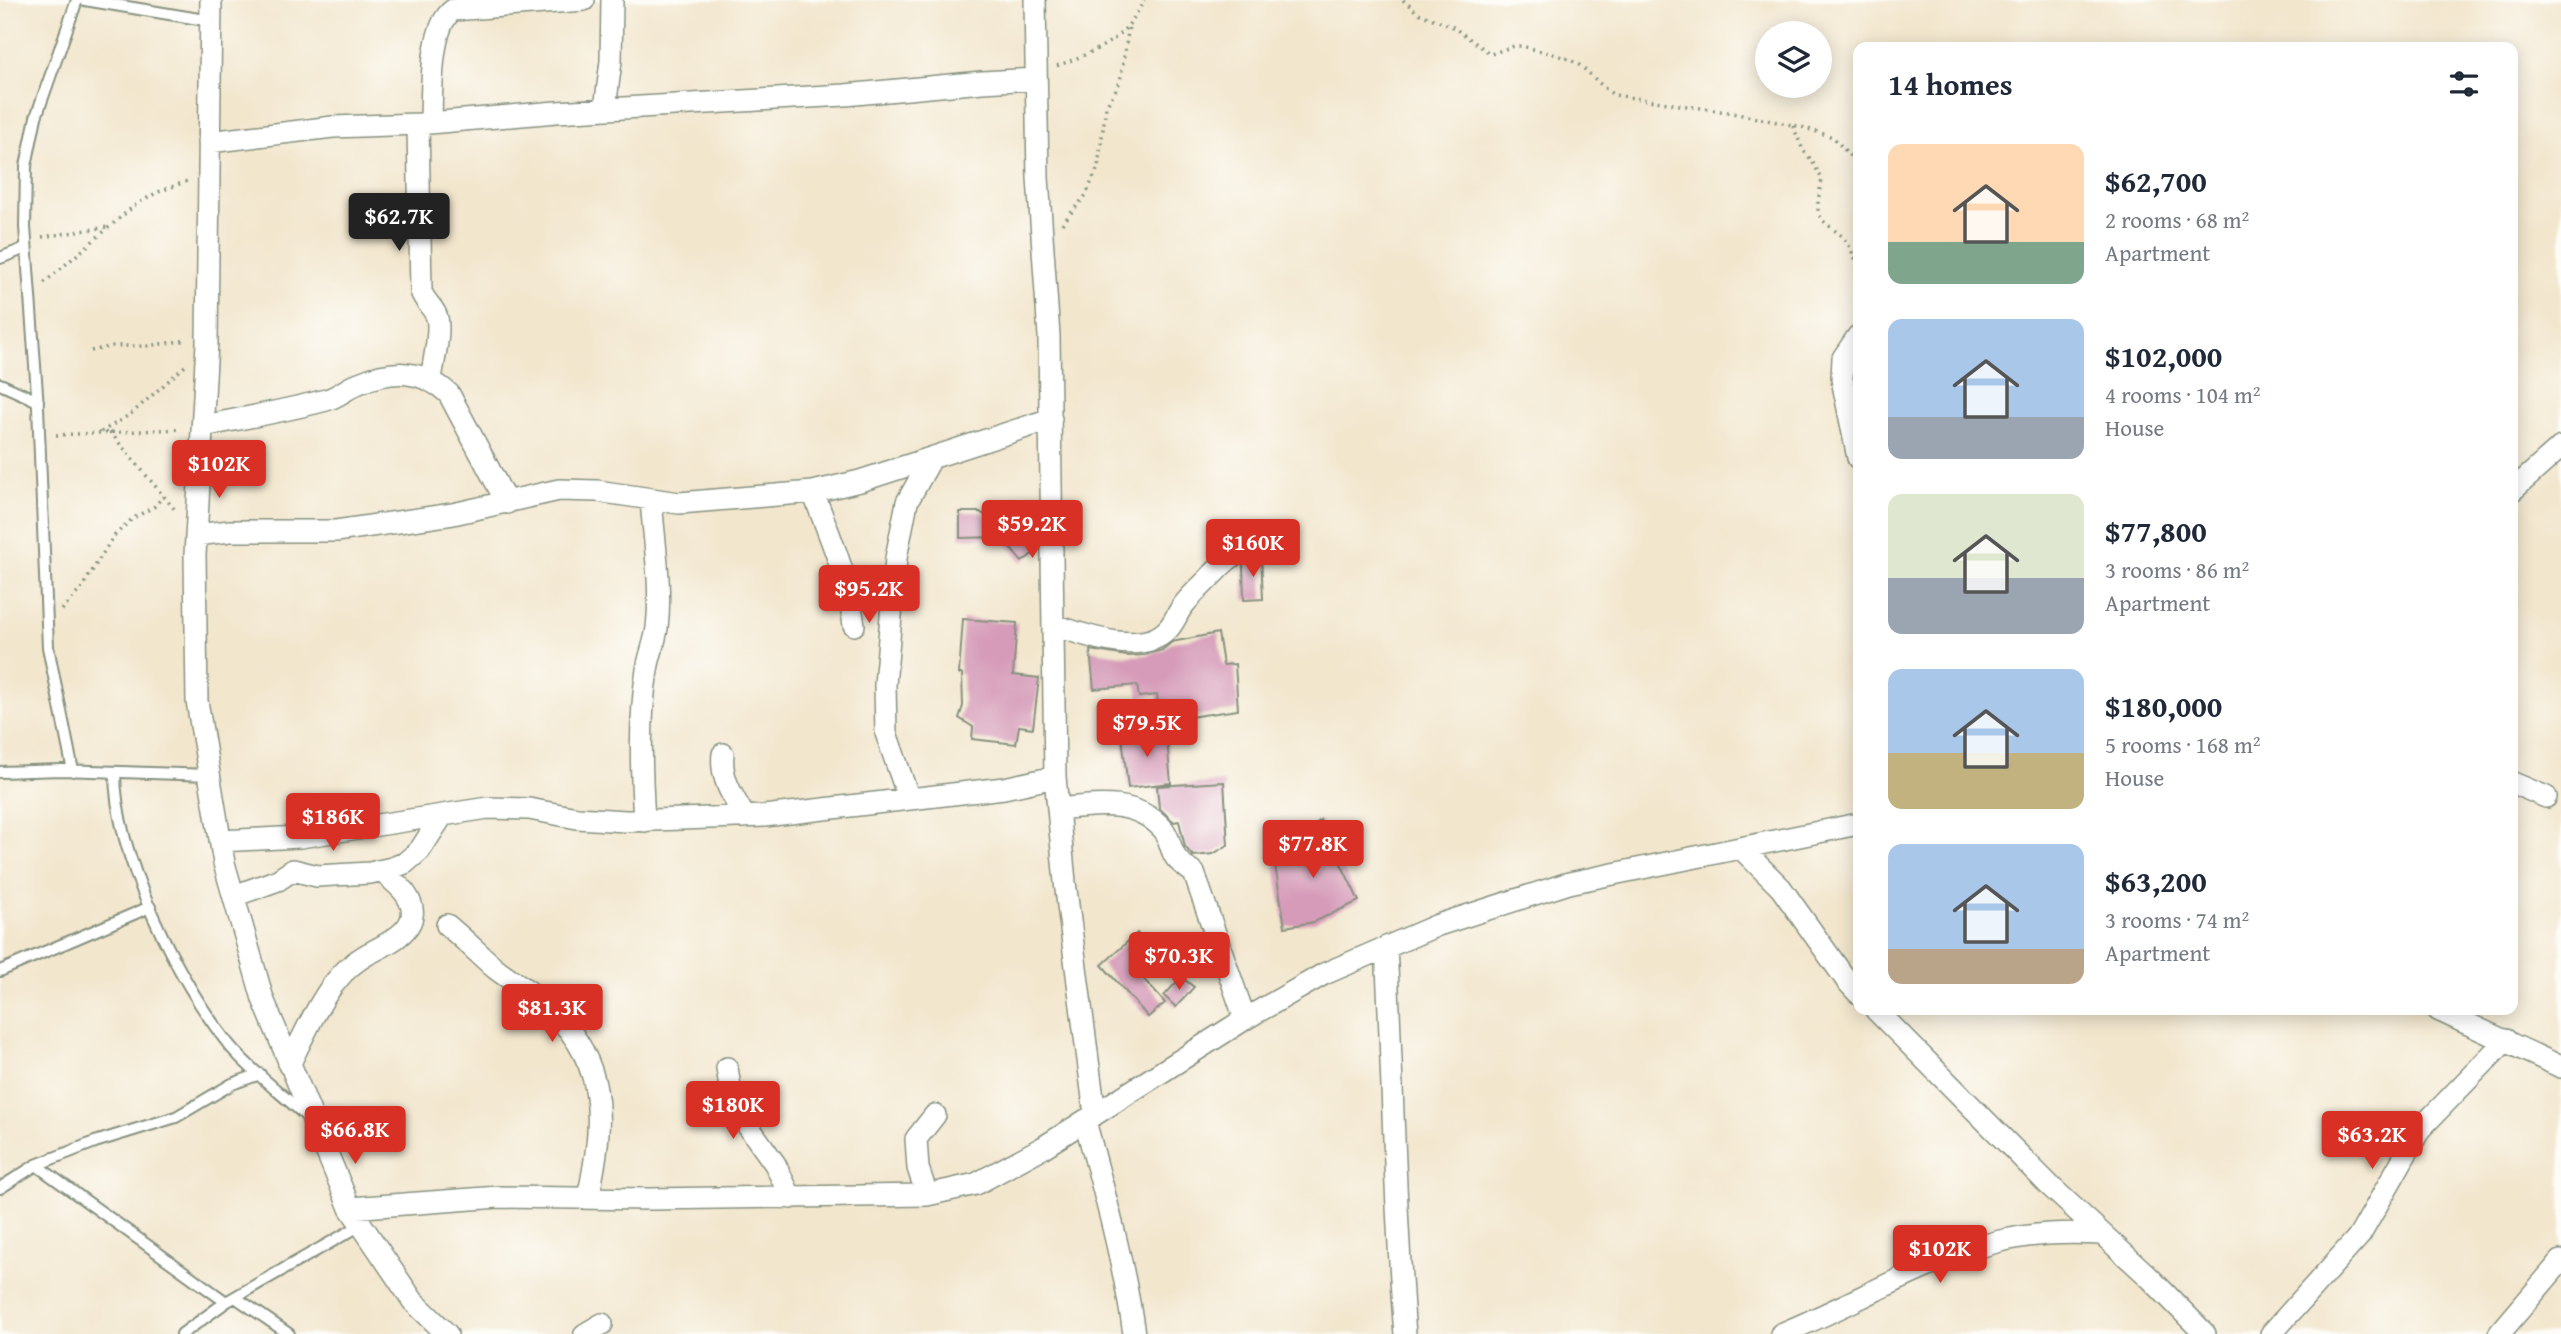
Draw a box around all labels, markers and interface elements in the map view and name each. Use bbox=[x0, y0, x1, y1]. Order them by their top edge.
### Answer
map controls bbox=[1755, 21, 1832, 98]
button: layers bbox=[1755, 21, 1832, 98]
text: 14 homes bbox=[1888, 62, 2013, 106]
icon: filters bbox=[2445, 65, 2483, 103]
text: $62,700 bbox=[2105, 159, 2207, 203]
icon: home bbox=[1944, 172, 2028, 256]
pin: $62.7K bbox=[342, 194, 456, 253]
text: $62.7K bbox=[365, 199, 433, 232]
text: 2 rooms · 68 m² bbox=[2105, 203, 2249, 236]
text: Apartment bbox=[2105, 236, 2210, 269]
text: $102,000 bbox=[2105, 334, 2222, 378]
icon: home bbox=[1944, 347, 2028, 431]
text: 4 rooms · 104 m² bbox=[2105, 378, 2260, 411]
text: House bbox=[2105, 411, 2164, 444]
pin: $102K bbox=[170, 440, 268, 500]
text: $102K bbox=[188, 446, 250, 479]
pin: $59.2K bbox=[975, 500, 1089, 560]
text: $59.2K bbox=[998, 506, 1066, 539]
text: $77,800 bbox=[2105, 509, 2207, 553]
pin: $160K bbox=[1204, 520, 1302, 579]
icon: home bbox=[1944, 522, 2028, 606]
text: $160K bbox=[1222, 525, 1284, 558]
text: 3 rooms · 86 m² bbox=[2105, 553, 2249, 586]
pin: $95.2K bbox=[812, 566, 926, 625]
text: $95.2K bbox=[835, 571, 903, 604]
text: Apartment bbox=[2105, 586, 2210, 619]
text: $180,000 bbox=[2105, 684, 2222, 728]
icon: home bbox=[1944, 697, 2028, 781]
pin: $79.5K bbox=[1090, 700, 1204, 759]
text: $79.5K bbox=[1113, 705, 1181, 738]
text: 5 rooms · 168 m² bbox=[2105, 728, 2260, 761]
text: House bbox=[2105, 761, 2164, 794]
pin: $186K bbox=[284, 794, 382, 853]
text: $186K bbox=[302, 799, 364, 832]
pin: $77.8K bbox=[1256, 820, 1370, 880]
text: $77.8K bbox=[1279, 826, 1347, 859]
text: $63,200 bbox=[2105, 859, 2207, 903]
icon: home bbox=[1944, 872, 2028, 956]
text: 3 rooms · 74 m² bbox=[2105, 903, 2249, 936]
pin: $70.3K bbox=[1122, 932, 1236, 992]
text: Apartment bbox=[2105, 936, 2210, 969]
text: $70.3K bbox=[1145, 938, 1213, 971]
pin: $81.3K bbox=[495, 984, 609, 1044]
text: $81.3K bbox=[518, 990, 586, 1023]
pin: $180K bbox=[684, 1082, 782, 1141]
text: $180K bbox=[702, 1087, 764, 1120]
pin: $66.8K bbox=[298, 1106, 412, 1166]
text: $66.8K bbox=[321, 1112, 389, 1145]
pin: $63.2K bbox=[2315, 1112, 2429, 1171]
text: $63.2K bbox=[2338, 1117, 2406, 1150]
pin: $102K bbox=[1891, 1226, 1989, 1285]
text: $102K bbox=[1909, 1231, 1971, 1264]

